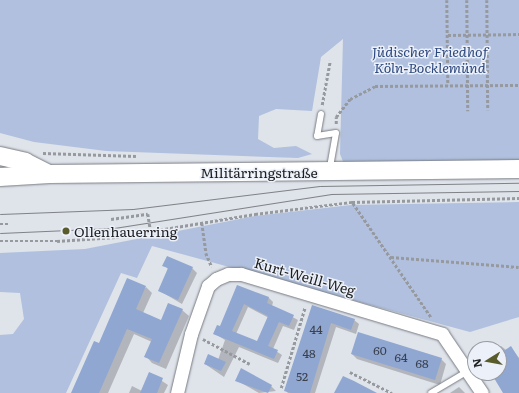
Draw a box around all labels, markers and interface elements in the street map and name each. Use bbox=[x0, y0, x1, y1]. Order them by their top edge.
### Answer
park label: Jüdischer Friedhof Köln-Bocklemünd bbox=[372, 43, 488, 76]
street label: Militärringstraße bbox=[200, 164, 318, 180]
place label: Ollenhauerring bbox=[74, 223, 178, 239]
marker: Ollenhauerring bbox=[61, 226, 71, 236]
street label: Kurt-Weill-Weg bbox=[253, 254, 357, 298]
house number: 44 bbox=[309, 323, 323, 337]
north arrow bbox=[467, 341, 507, 381]
house number: 60 bbox=[373, 344, 387, 358]
house number: 48 bbox=[302, 347, 316, 361]
house number: 64 bbox=[394, 351, 408, 365]
house number: 68 bbox=[415, 357, 429, 371]
text: N bbox=[467, 357, 485, 369]
house number: 52 bbox=[296, 370, 308, 384]

